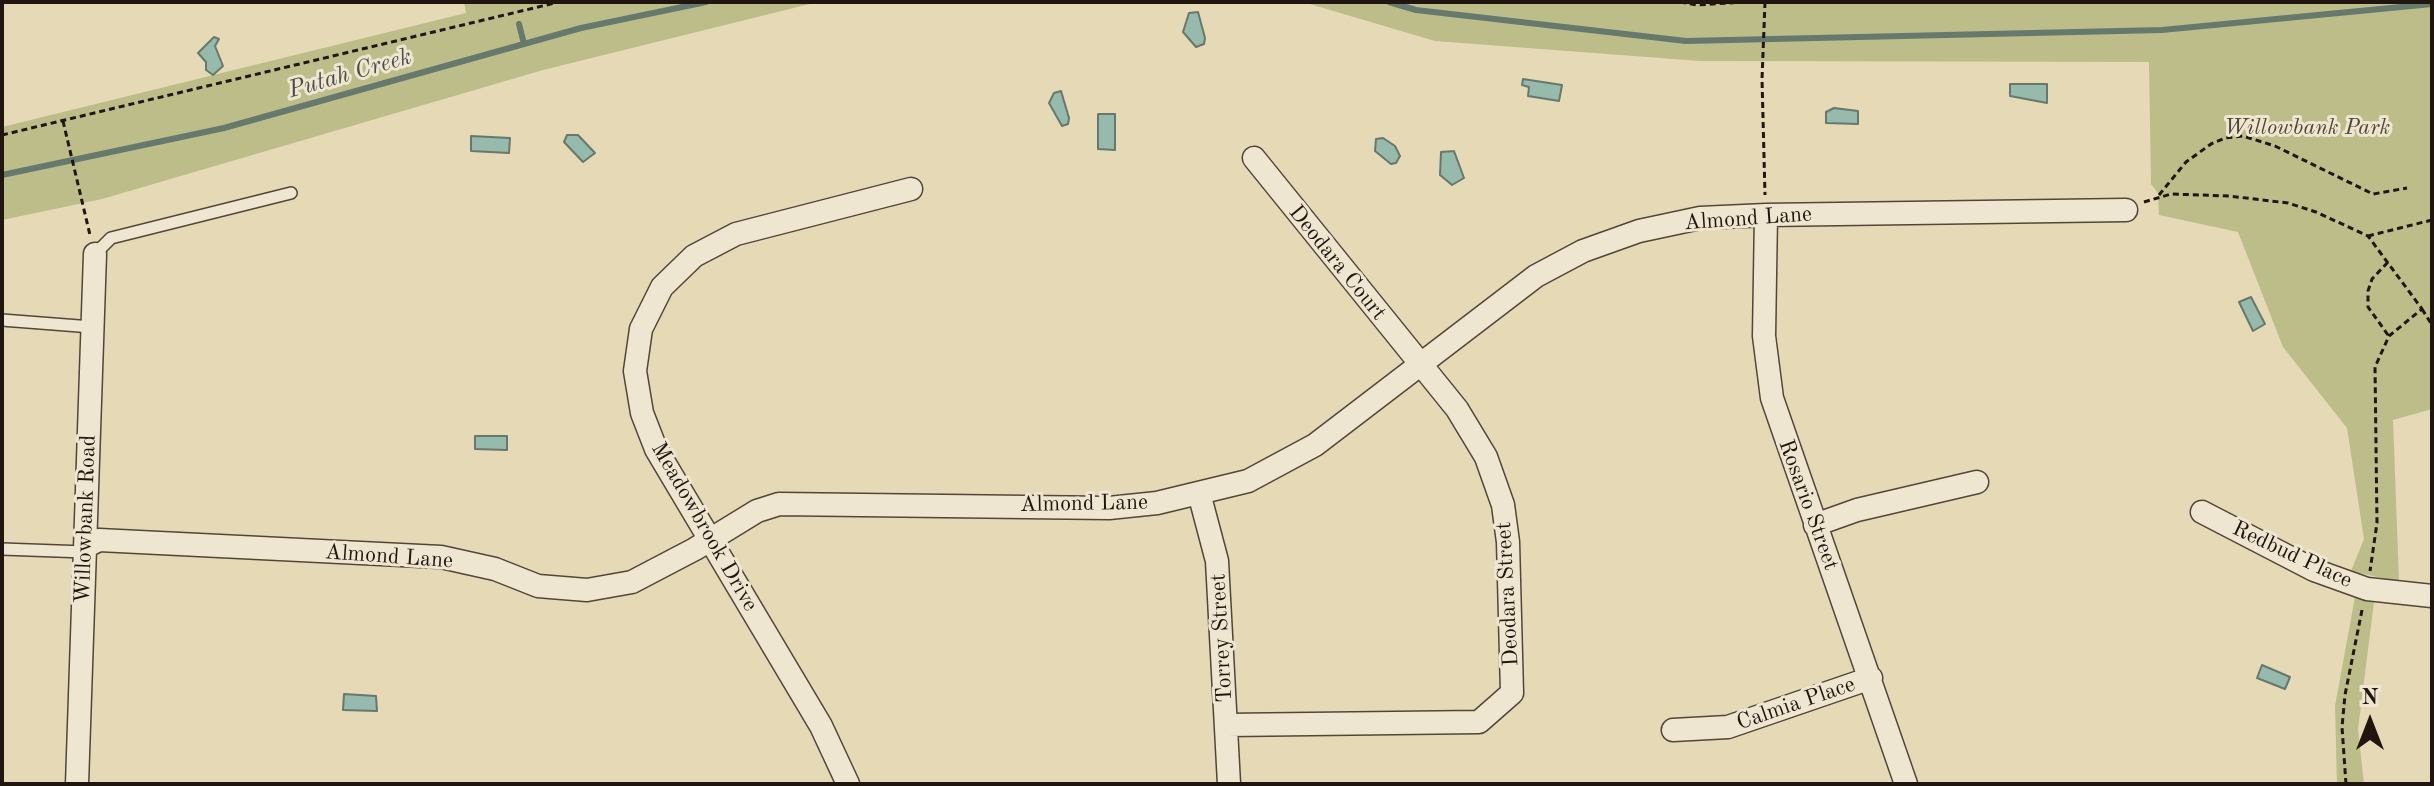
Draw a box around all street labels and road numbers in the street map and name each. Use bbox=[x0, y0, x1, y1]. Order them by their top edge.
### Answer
street label: Deodara Court bbox=[1282, 200, 1392, 326]
street label: Almond Lane bbox=[1683, 201, 1813, 237]
street label: Willowbank Road bbox=[70, 434, 102, 604]
street label: Rosario Street bbox=[1772, 436, 1844, 574]
street label: Meadowbrook Drive bbox=[645, 438, 763, 616]
street label: Almond Lane bbox=[1020, 490, 1148, 518]
street label: Redbud Place bbox=[2228, 516, 2356, 594]
street label: Deodara Street bbox=[1491, 521, 1525, 667]
street label: Almond Lane bbox=[324, 539, 454, 575]
street label: Torrey Street bbox=[1205, 573, 1239, 703]
street label: Calmia Place bbox=[1733, 671, 1859, 737]

